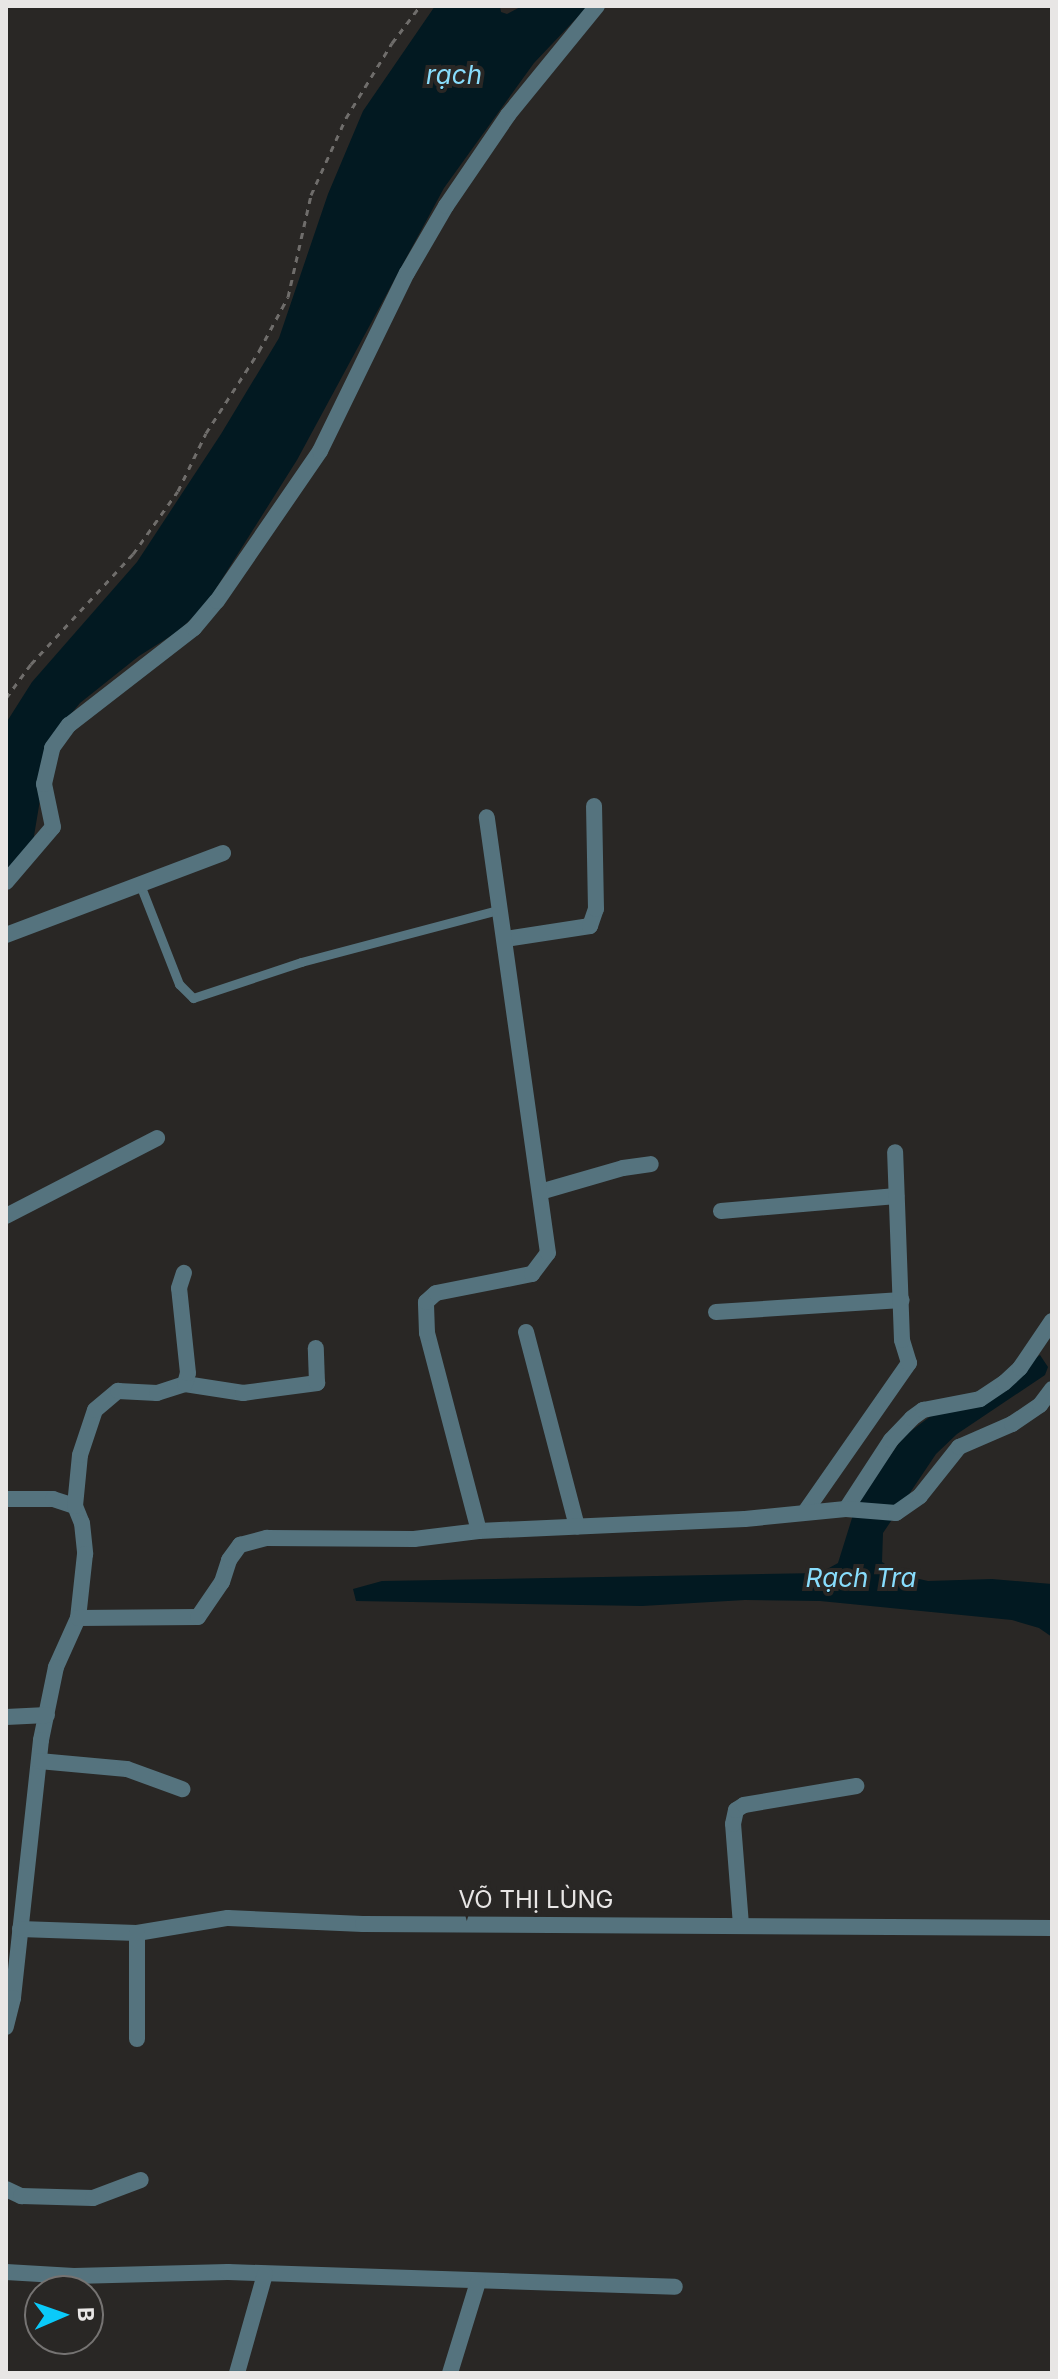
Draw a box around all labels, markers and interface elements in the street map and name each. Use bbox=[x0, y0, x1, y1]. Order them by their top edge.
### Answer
water label: rạch bbox=[426, 59, 482, 91]
water label: Rạch Tra bbox=[806, 1562, 916, 1594]
street label: VÕ THỊ LÙNG bbox=[459, 1886, 613, 1914]
north arrow bbox=[24, 2275, 104, 2355]
text: B bbox=[73, 2307, 99, 2322]

